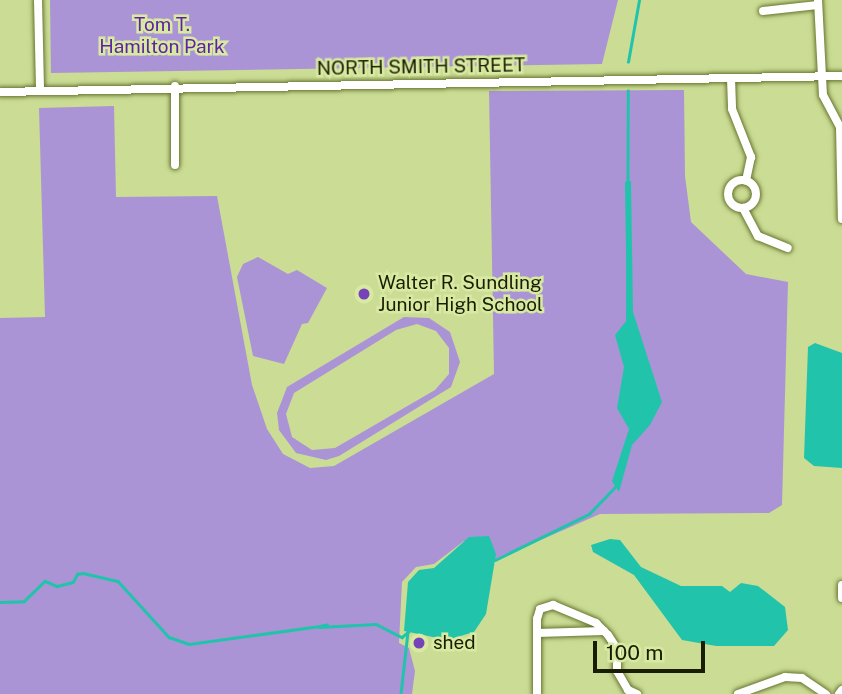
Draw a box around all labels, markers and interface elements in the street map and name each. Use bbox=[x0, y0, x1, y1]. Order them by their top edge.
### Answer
park label: Tom T. Hamilton Park bbox=[99, 14, 225, 58]
street label: NORTH SMITH STREET bbox=[317, 54, 525, 80]
place label: Walter R. Sundling Junior High School bbox=[378, 272, 543, 316]
marker: Walter R. Sundling Junior High School bbox=[356, 286, 372, 302]
scale bar bbox=[597, 628, 709, 672]
place label: shed bbox=[433, 632, 476, 654]
marker: shed bbox=[411, 635, 427, 651]
text: 100 m bbox=[606, 640, 663, 665]

